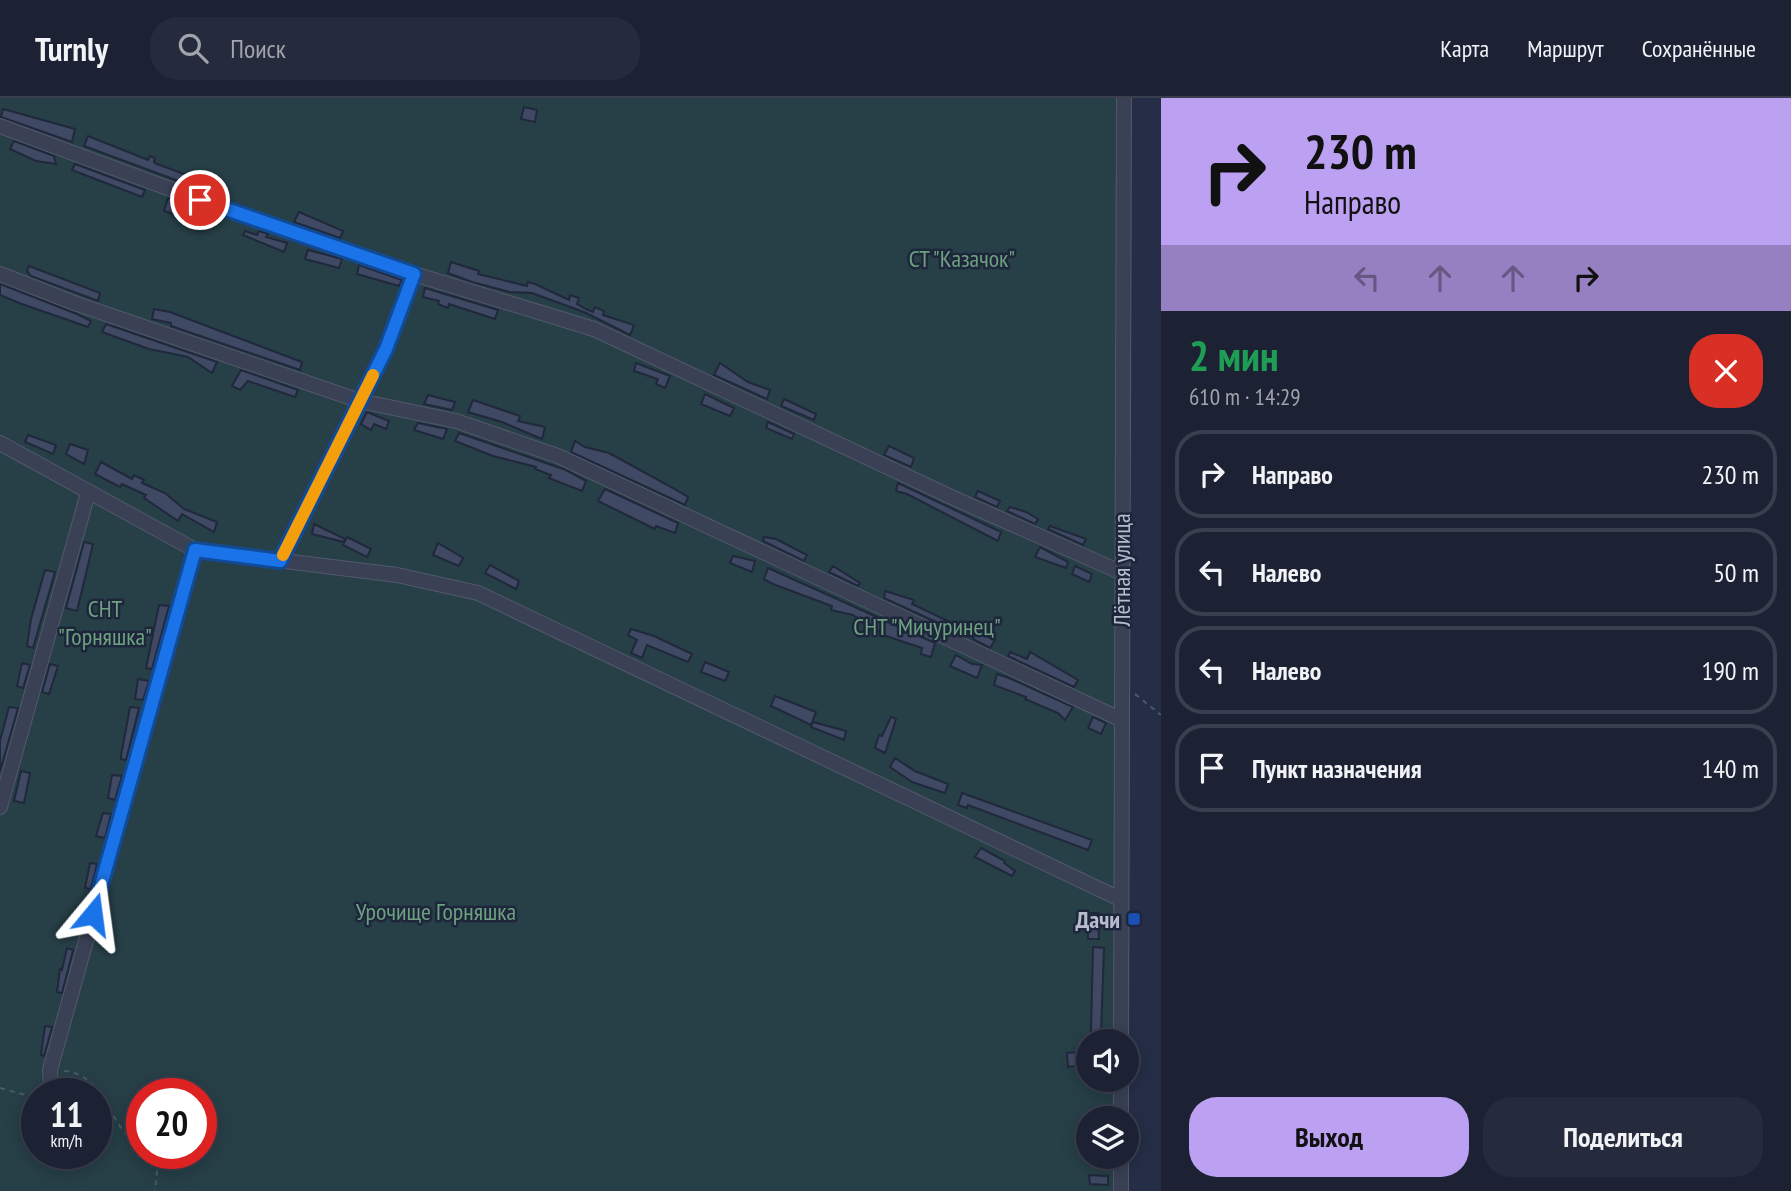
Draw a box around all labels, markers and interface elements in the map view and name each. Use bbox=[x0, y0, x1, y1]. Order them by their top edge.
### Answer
search box bbox=[150, 17, 640, 80]
text: Turnly bbox=[35, 27, 108, 70]
icon: search bbox=[174, 29, 212, 67]
text: Поиск bbox=[230, 32, 286, 65]
text: Карта bbox=[1440, 33, 1489, 64]
text: Маршрут bbox=[1527, 33, 1604, 64]
text: Сохранённые bbox=[1642, 33, 1756, 64]
text: 230 m bbox=[1304, 119, 1417, 183]
icon: right bbox=[1189, 126, 1280, 217]
pin bbox=[170, 170, 230, 230]
icon: arrive bbox=[181, 181, 219, 219]
text: Направо bbox=[1304, 181, 1401, 223]
park label: СТ "Казачок" bbox=[909, 243, 1015, 274]
icon: left bbox=[1348, 259, 1386, 297]
icon: ahead bbox=[1421, 259, 1459, 297]
icon: ahead bbox=[1494, 259, 1532, 297]
icon: right bbox=[1567, 259, 1605, 297]
text: 2 мин bbox=[1189, 328, 1279, 383]
button: close bbox=[1689, 334, 1763, 408]
text: 610 m · 14:29 bbox=[1189, 382, 1301, 411]
icon: right bbox=[1193, 455, 1231, 493]
text: Направо bbox=[1252, 458, 1333, 491]
text: 230 m bbox=[1701, 458, 1759, 491]
street label: Лётная улица bbox=[1106, 513, 1137, 628]
icon: left bbox=[1193, 553, 1231, 591]
text: Налево bbox=[1252, 556, 1321, 589]
text: 50 m bbox=[1713, 556, 1759, 589]
park label: СНТ "Горняшка" bbox=[58, 593, 152, 652]
park label: СНТ "Мичуринец" bbox=[853, 611, 1001, 642]
icon: left bbox=[1193, 651, 1231, 689]
text: Налево bbox=[1252, 654, 1321, 687]
text: 190 m bbox=[1701, 654, 1759, 687]
icon: arrive bbox=[1193, 749, 1231, 787]
text: Пункт назначения bbox=[1252, 752, 1422, 785]
text: 140 m bbox=[1701, 752, 1759, 785]
position arrow bbox=[56, 877, 130, 951]
park label: Урочище Горняшка bbox=[356, 896, 516, 927]
place label: Дачи bbox=[1075, 904, 1120, 935]
marker: Дачи bbox=[1126, 911, 1142, 927]
map controls bbox=[1076, 1029, 1139, 1169]
button: sound bbox=[1076, 1029, 1139, 1092]
speed limit sign: 20 bbox=[126, 1078, 217, 1169]
text: 11 bbox=[50, 1091, 83, 1137]
button: Выход bbox=[1189, 1097, 1469, 1177]
button: Поделиться bbox=[1483, 1097, 1763, 1177]
button: layers bbox=[1076, 1106, 1139, 1169]
text: km/h bbox=[51, 1129, 82, 1152]

